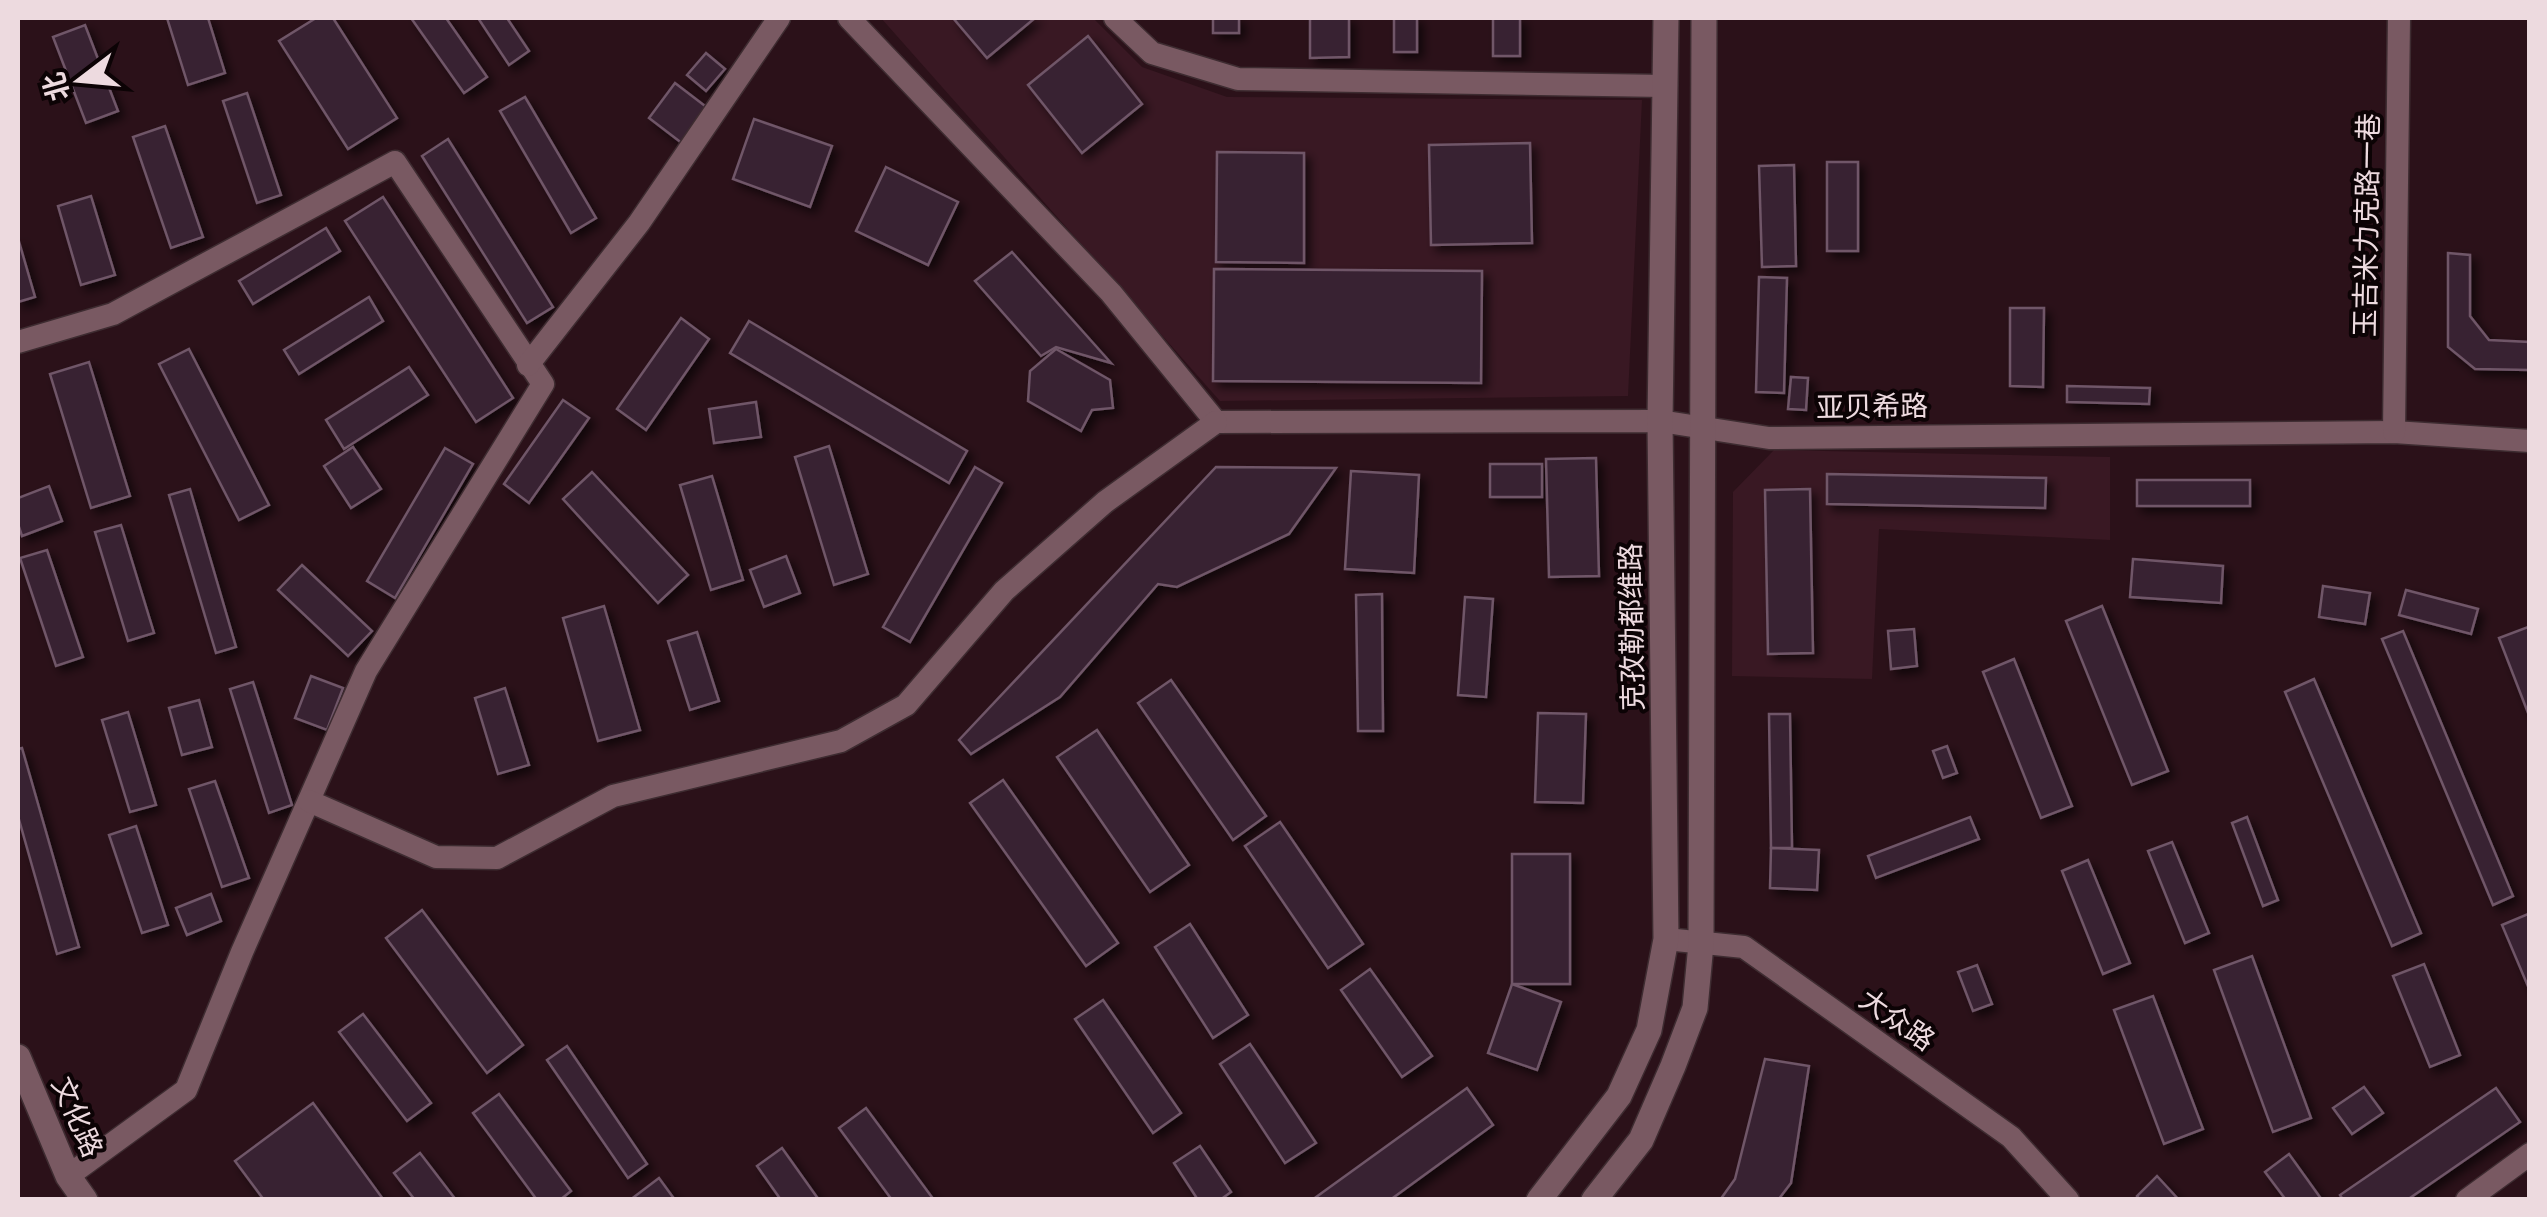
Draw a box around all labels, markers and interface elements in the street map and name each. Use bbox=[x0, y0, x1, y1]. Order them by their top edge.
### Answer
north arrow bbox=[30, 30, 130, 130]
text: 北 bbox=[37, 69, 76, 105]
street label: 玉吉米力克路一巷 bbox=[2349, 113, 2385, 337]
street label: 亚贝希路 bbox=[1816, 390, 1928, 424]
street label: 克孜勒都维路 bbox=[1614, 543, 1650, 711]
street label: 大众路 bbox=[1853, 982, 1941, 1058]
street label: 文化路 bbox=[45, 1072, 109, 1162]

